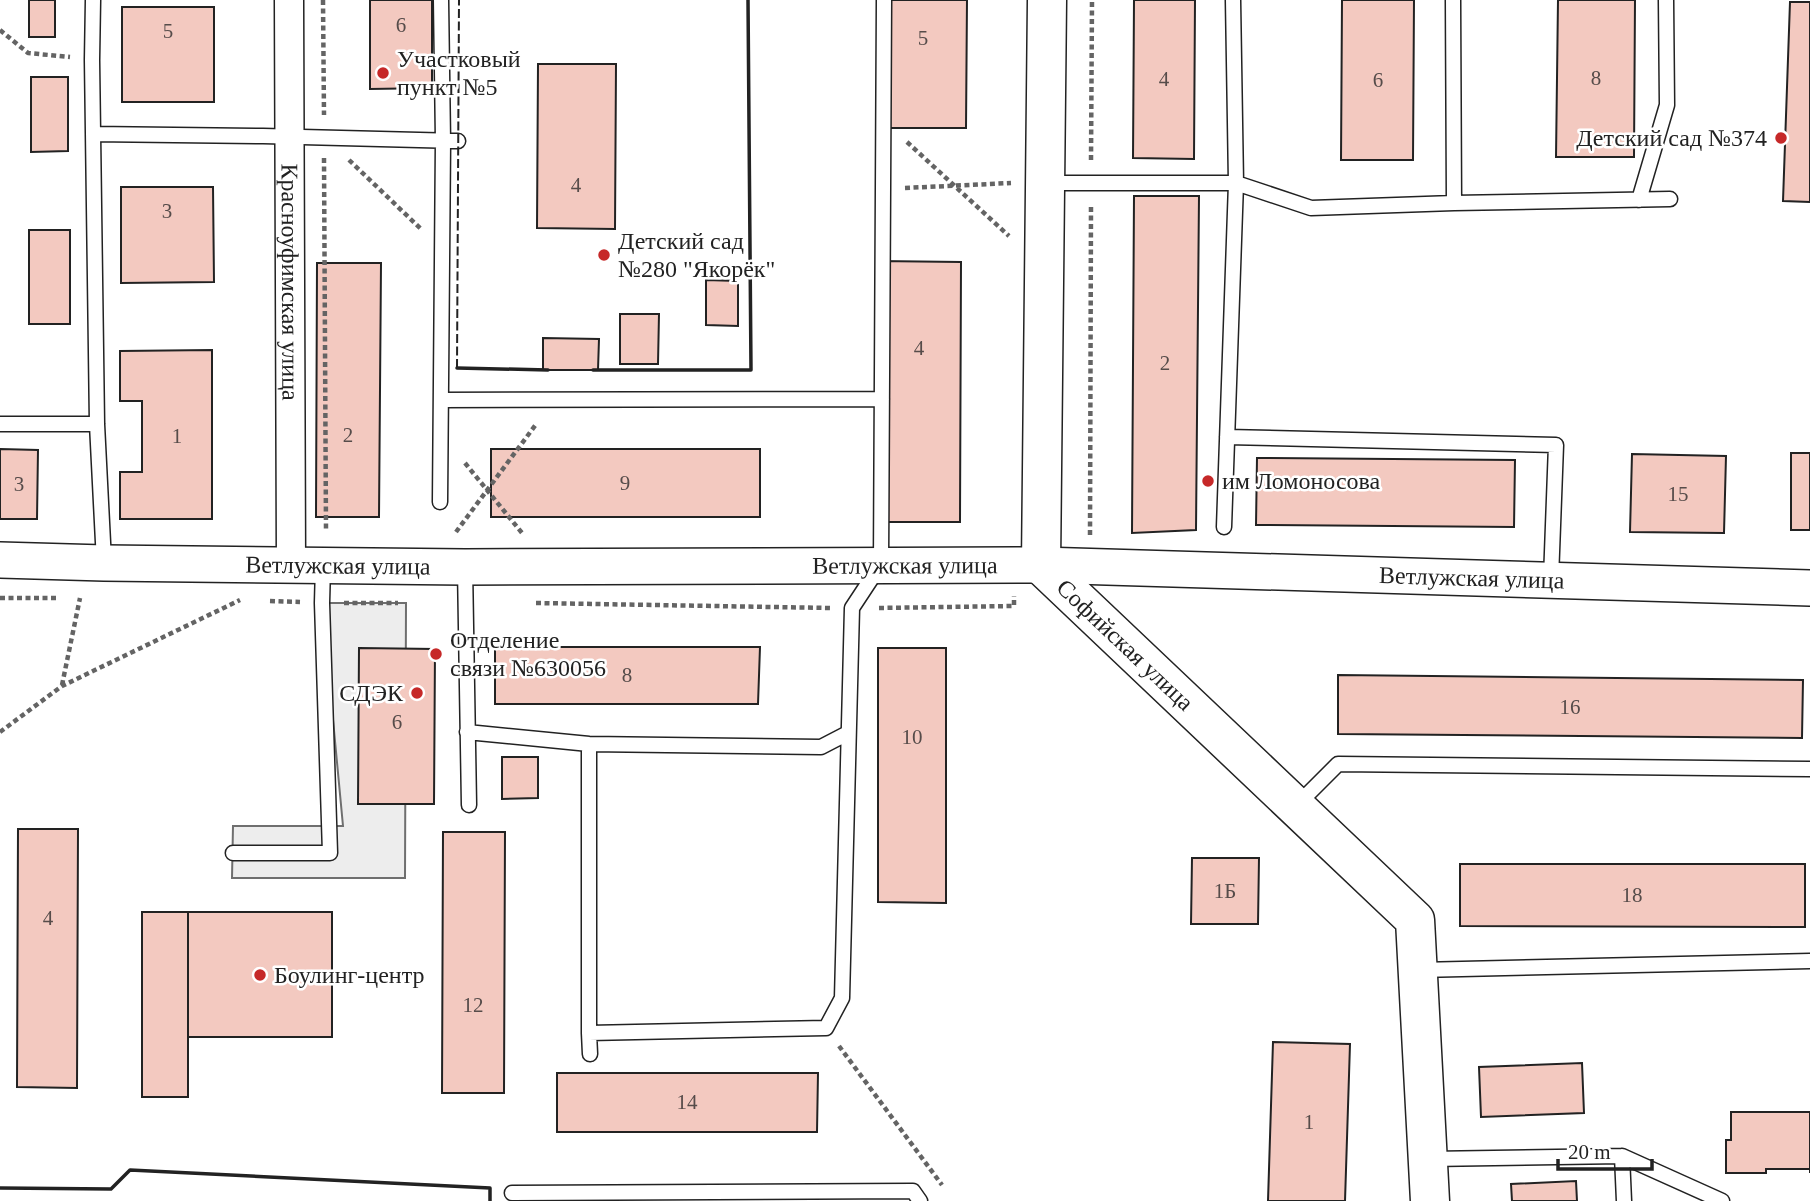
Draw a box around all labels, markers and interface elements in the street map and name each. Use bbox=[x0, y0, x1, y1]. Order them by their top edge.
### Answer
house number: 6 bbox=[396, 13, 406, 37]
house number: 5 bbox=[163, 19, 173, 43]
house number: 5 bbox=[918, 26, 928, 50]
place label: Участковый пункт №5 bbox=[397, 46, 521, 100]
marker: Участковый пункт №5 bbox=[375, 65, 391, 81]
house number: 8 bbox=[1591, 66, 1601, 90]
house number: 4 bbox=[1159, 67, 1170, 91]
house number: 6 bbox=[1373, 68, 1383, 92]
place label: Детский сад №374 bbox=[1576, 125, 1767, 151]
marker: Детский сад №374 bbox=[1773, 130, 1789, 146]
street label: Красноуфимская улица bbox=[277, 163, 303, 401]
house number: 4 bbox=[571, 173, 582, 197]
house number: 3 bbox=[162, 199, 172, 223]
place label: Детский сад №280 "Якорёк" bbox=[618, 228, 775, 282]
marker: Детский сад №280 "Якорёк" bbox=[596, 247, 612, 263]
house number: 4 bbox=[914, 336, 925, 360]
house number: 2 bbox=[1160, 351, 1170, 375]
house number: 2 bbox=[343, 423, 353, 447]
house number: 1 bbox=[172, 424, 182, 448]
place label: им Ломоносова bbox=[1222, 468, 1381, 494]
house number: 9 bbox=[620, 471, 630, 495]
house number: 3 bbox=[14, 472, 24, 496]
marker: им Ломоносова bbox=[1200, 473, 1216, 489]
house number: 15 bbox=[1668, 482, 1689, 506]
street label: Ветлужская улица bbox=[245, 552, 431, 580]
street label: Ветлужская улица bbox=[812, 552, 998, 579]
street label: Ветлужская улица bbox=[1379, 562, 1565, 594]
street label: Софийская улица bbox=[1052, 574, 1199, 716]
place label: Отделение связи №630056 bbox=[450, 627, 606, 681]
marker: Отделение связи №630056 bbox=[428, 646, 444, 662]
house number: 8 bbox=[622, 663, 632, 687]
place label: СДЭК bbox=[339, 680, 404, 706]
marker: СДЭК bbox=[409, 685, 425, 701]
house number: 16 bbox=[1560, 695, 1581, 719]
house number: 6 bbox=[392, 710, 402, 734]
house number: 10 bbox=[902, 725, 923, 749]
house number: 1Б bbox=[1214, 879, 1236, 903]
house number: 18 bbox=[1622, 883, 1643, 907]
house number: 4 bbox=[43, 906, 54, 930]
place label: Боулинг-центр bbox=[274, 962, 424, 988]
marker: Боулинг-центр bbox=[252, 967, 268, 983]
house number: 12 bbox=[463, 993, 484, 1017]
house number: 14 bbox=[677, 1090, 698, 1114]
house number: 1 bbox=[1304, 1110, 1314, 1134]
scale bar bbox=[1558, 1128, 1652, 1172]
text: 20 m bbox=[1568, 1140, 1611, 1164]

